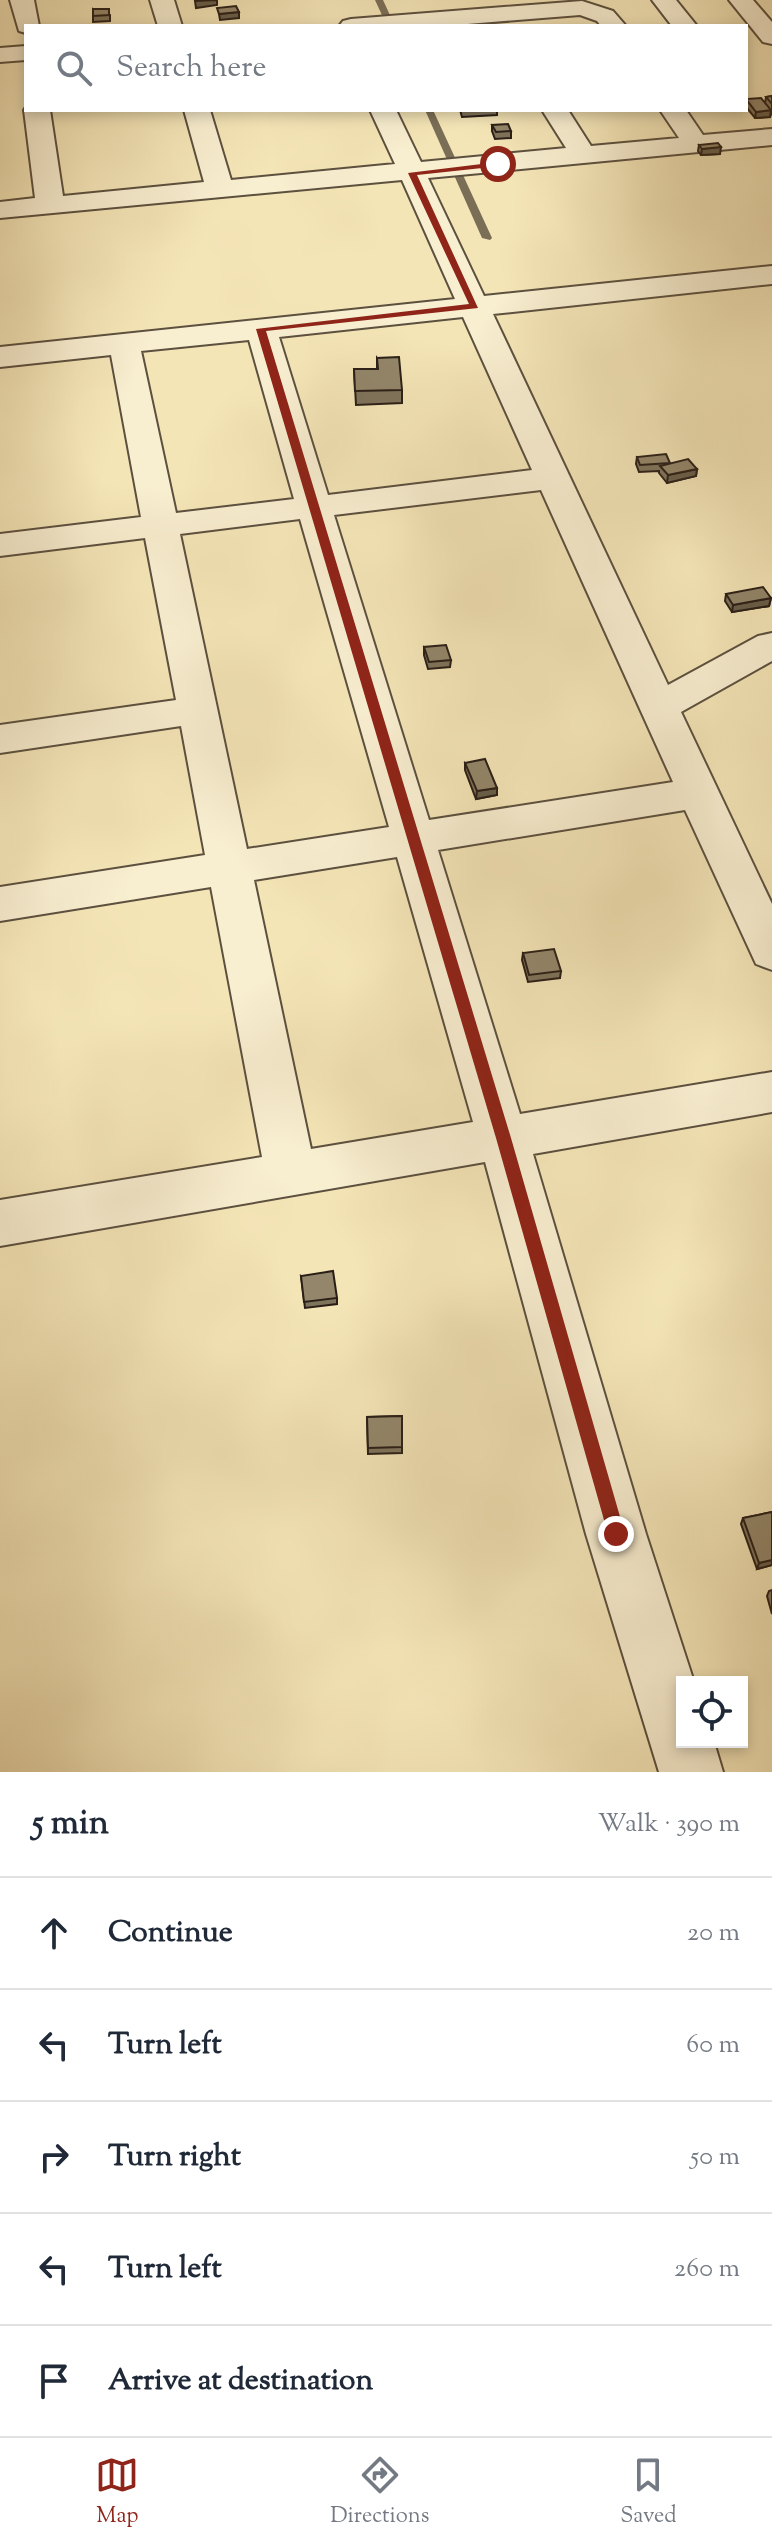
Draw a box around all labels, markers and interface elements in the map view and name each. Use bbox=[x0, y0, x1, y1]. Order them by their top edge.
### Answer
search box bbox=[24, 24, 748, 112]
icon: search bbox=[52, 46, 96, 90]
text: Search here bbox=[116, 47, 266, 90]
route start bbox=[480, 146, 516, 182]
route end bbox=[598, 1516, 634, 1552]
map controls bbox=[676, 1676, 748, 1748]
button: locate bbox=[676, 1676, 748, 1748]
text: 5 min bbox=[32, 1800, 109, 1849]
text: Walk · 390 m bbox=[598, 1806, 740, 1843]
icon: ahead bbox=[32, 1911, 76, 1955]
text: Continue bbox=[108, 1912, 233, 1955]
text: 20 m bbox=[687, 1915, 740, 1952]
icon: left bbox=[32, 2023, 76, 2067]
text: Turn left bbox=[108, 2024, 222, 2067]
text: 60 m bbox=[686, 2027, 740, 2064]
icon: right bbox=[32, 2135, 76, 2179]
text: Turn right bbox=[108, 2136, 241, 2179]
text: 50 m bbox=[690, 2139, 740, 2176]
icon: left bbox=[32, 2247, 76, 2291]
text: Turn left bbox=[108, 2248, 222, 2291]
text: 260 m bbox=[674, 2251, 740, 2288]
icon: arrive bbox=[32, 2359, 76, 2403]
text: Arrive at destination bbox=[108, 2360, 373, 2403]
tab: Map bbox=[95, 2453, 139, 2533]
tab: Directions bbox=[330, 2453, 429, 2533]
tab: Saved bbox=[620, 2453, 677, 2533]

